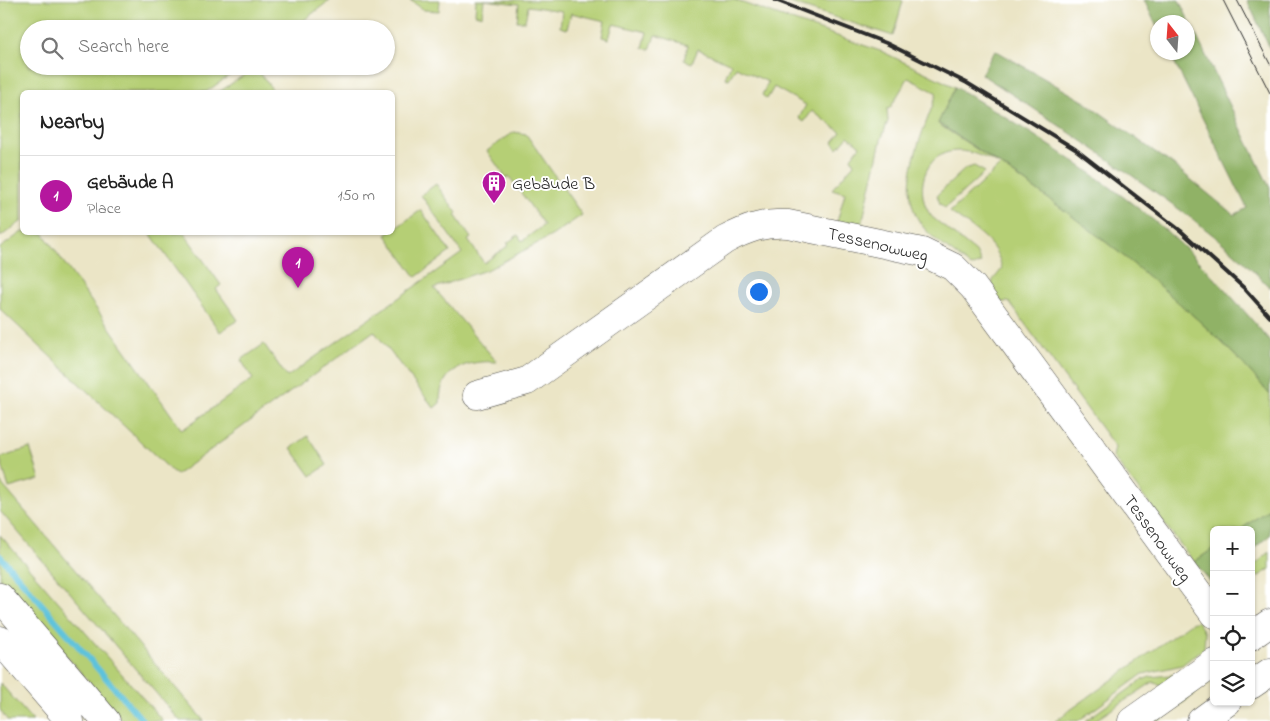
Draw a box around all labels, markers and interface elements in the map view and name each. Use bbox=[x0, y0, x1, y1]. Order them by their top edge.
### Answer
north arrow bbox=[1150, 15, 1195, 60]
search box bbox=[20, 20, 395, 75]
icon: search bbox=[38, 34, 66, 62]
text: Search here bbox=[78, 34, 169, 61]
text: Nearby bbox=[40, 108, 104, 138]
text: Gebäude A bbox=[87, 170, 174, 197]
building icon: Gebäude B bbox=[481, 170, 507, 204]
place label: Gebäude B bbox=[512, 172, 595, 198]
text: 1 bbox=[53, 184, 59, 208]
text: 150 m bbox=[337, 184, 375, 208]
text: Place bbox=[87, 197, 121, 221]
street label: Tessenowweg bbox=[824, 222, 931, 271]
pin: 1 bbox=[282, 247, 314, 288]
your location bbox=[746, 279, 772, 305]
street label: Tessenowweg bbox=[1115, 490, 1197, 589]
map controls bbox=[1210, 526, 1255, 706]
button: + bbox=[1210, 526, 1255, 571]
button: − bbox=[1210, 571, 1255, 616]
button: locate bbox=[1210, 616, 1255, 661]
button: layers bbox=[1210, 661, 1255, 706]

